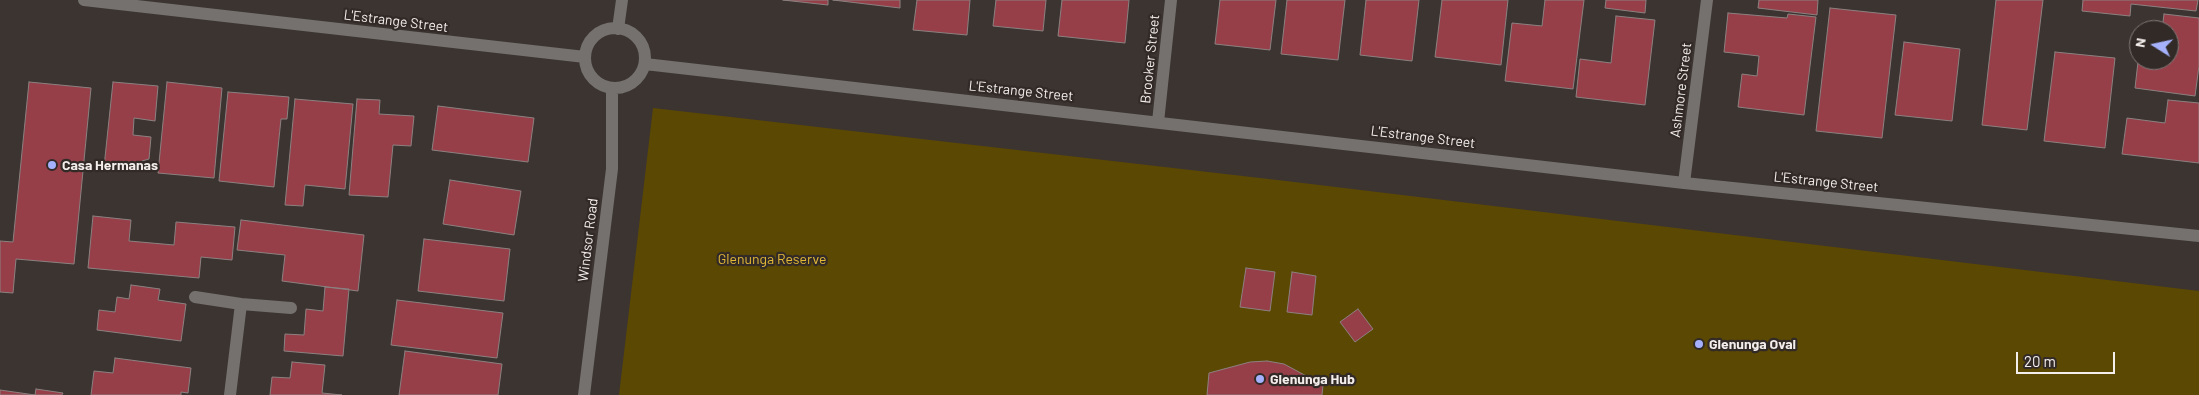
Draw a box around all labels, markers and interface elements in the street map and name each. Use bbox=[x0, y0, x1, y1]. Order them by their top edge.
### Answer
street label: L'Estrange Street bbox=[343, 6, 449, 36]
street label: Brooker Street bbox=[1137, 14, 1163, 104]
north arrow bbox=[2129, 20, 2179, 70]
text: N bbox=[2131, 36, 2149, 49]
street label: Ashmore Street bbox=[1667, 42, 1695, 138]
street label: L'Estrange Street bbox=[968, 77, 1074, 105]
street label: L'Estrange Street bbox=[1370, 122, 1476, 152]
place label: Casa Hermanas bbox=[62, 157, 158, 173]
marker: Casa Hermanas bbox=[46, 159, 58, 171]
street label: L'Estrange Street bbox=[1773, 168, 1879, 196]
street label: Windsor Road bbox=[575, 197, 601, 283]
park label: Glenunga Reserve bbox=[718, 251, 826, 267]
place label: Glenunga Oval bbox=[1709, 336, 1796, 352]
marker: Glenunga Oval bbox=[1693, 338, 1705, 350]
scale bar bbox=[2019, 342, 2118, 374]
text: 20 m bbox=[2024, 352, 2056, 370]
place label: Glenunga Hub bbox=[1270, 371, 1355, 387]
marker: Glenunga Hub bbox=[1254, 373, 1266, 385]

